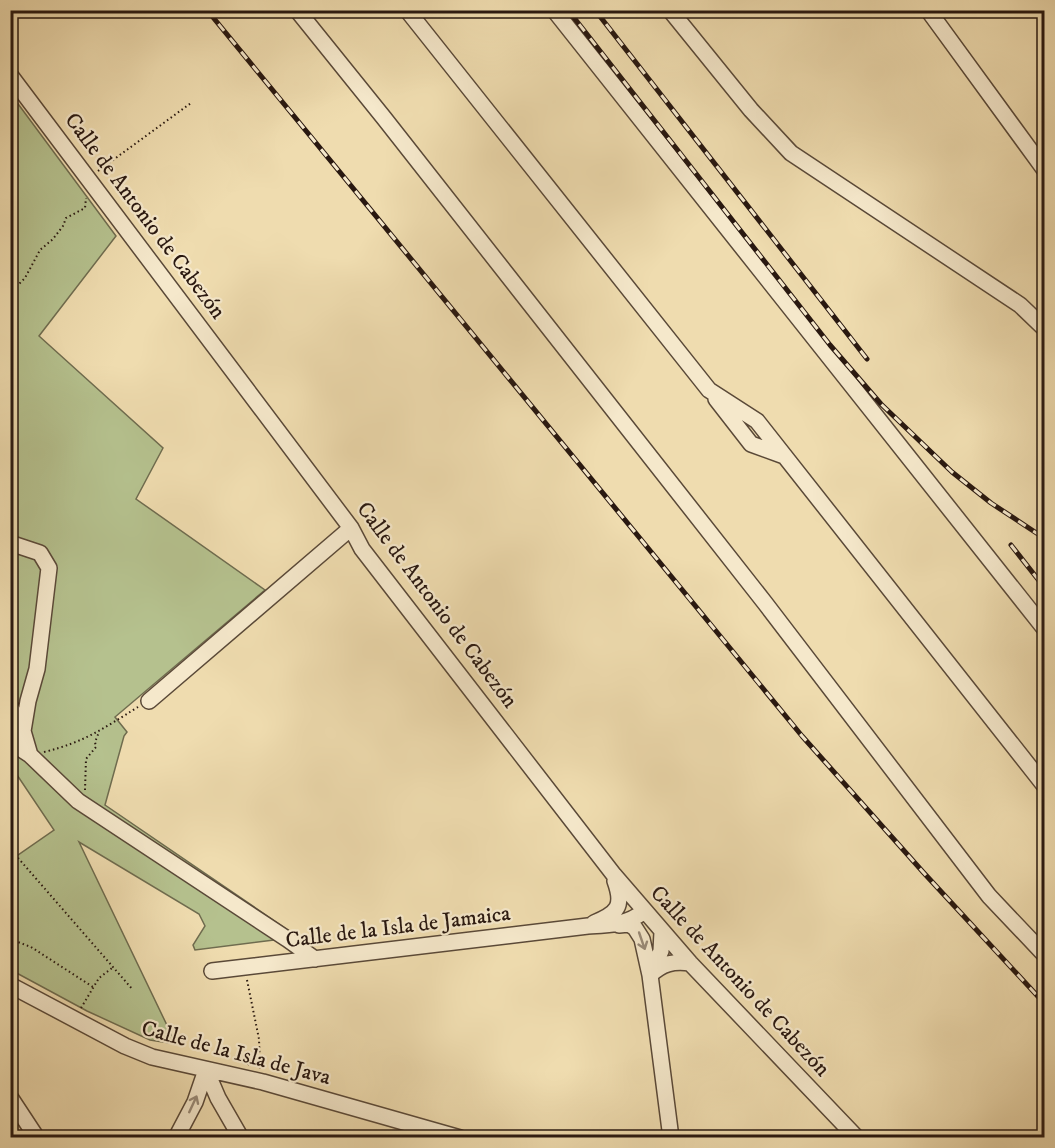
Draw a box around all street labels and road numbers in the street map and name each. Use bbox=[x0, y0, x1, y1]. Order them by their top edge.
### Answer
street label: Calle de Antonio de Cabezón bbox=[59, 107, 232, 325]
street label: Calle de Antonio de Cabezón bbox=[351, 496, 524, 714]
street label: Calle de Antonio de Cabezón bbox=[644, 880, 836, 1082]
street label: Calle de la Isla de Jamaica bbox=[284, 900, 513, 954]
street label: Calle de la Isla de Java bbox=[138, 1015, 334, 1091]

